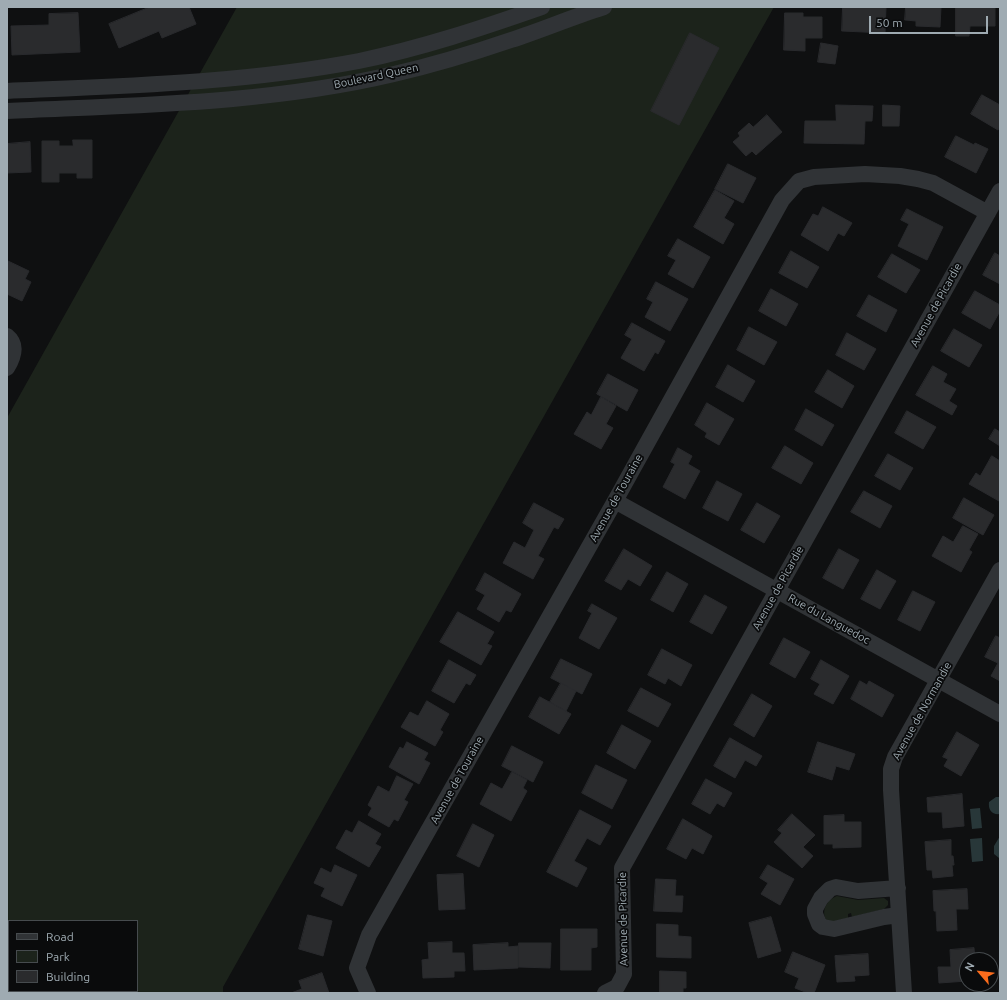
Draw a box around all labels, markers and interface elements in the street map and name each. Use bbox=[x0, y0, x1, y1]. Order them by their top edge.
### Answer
scale bar bbox=[871, 8, 990, 34]
text: 50 m bbox=[876, 16, 903, 29]
street label: Boulevard Queen bbox=[333, 61, 419, 91]
street label: Avenue de Picardie bbox=[907, 261, 965, 349]
street label: Avenue de Touraine bbox=[587, 452, 645, 544]
street label: Avenue de Picardie bbox=[749, 544, 807, 632]
street label: Rue du Languedoc bbox=[786, 591, 872, 647]
street label: Avenue de Normandie bbox=[890, 660, 954, 762]
street label: Avenue de Touraine bbox=[428, 734, 486, 826]
street label: Avenue de Picardie bbox=[616, 872, 630, 966]
legend bbox=[8, 920, 138, 992]
text: Road bbox=[46, 930, 74, 943]
text: Park bbox=[46, 950, 70, 963]
north arrow bbox=[959, 952, 999, 992]
text: N bbox=[962, 960, 977, 973]
text: Building bbox=[46, 970, 90, 983]

